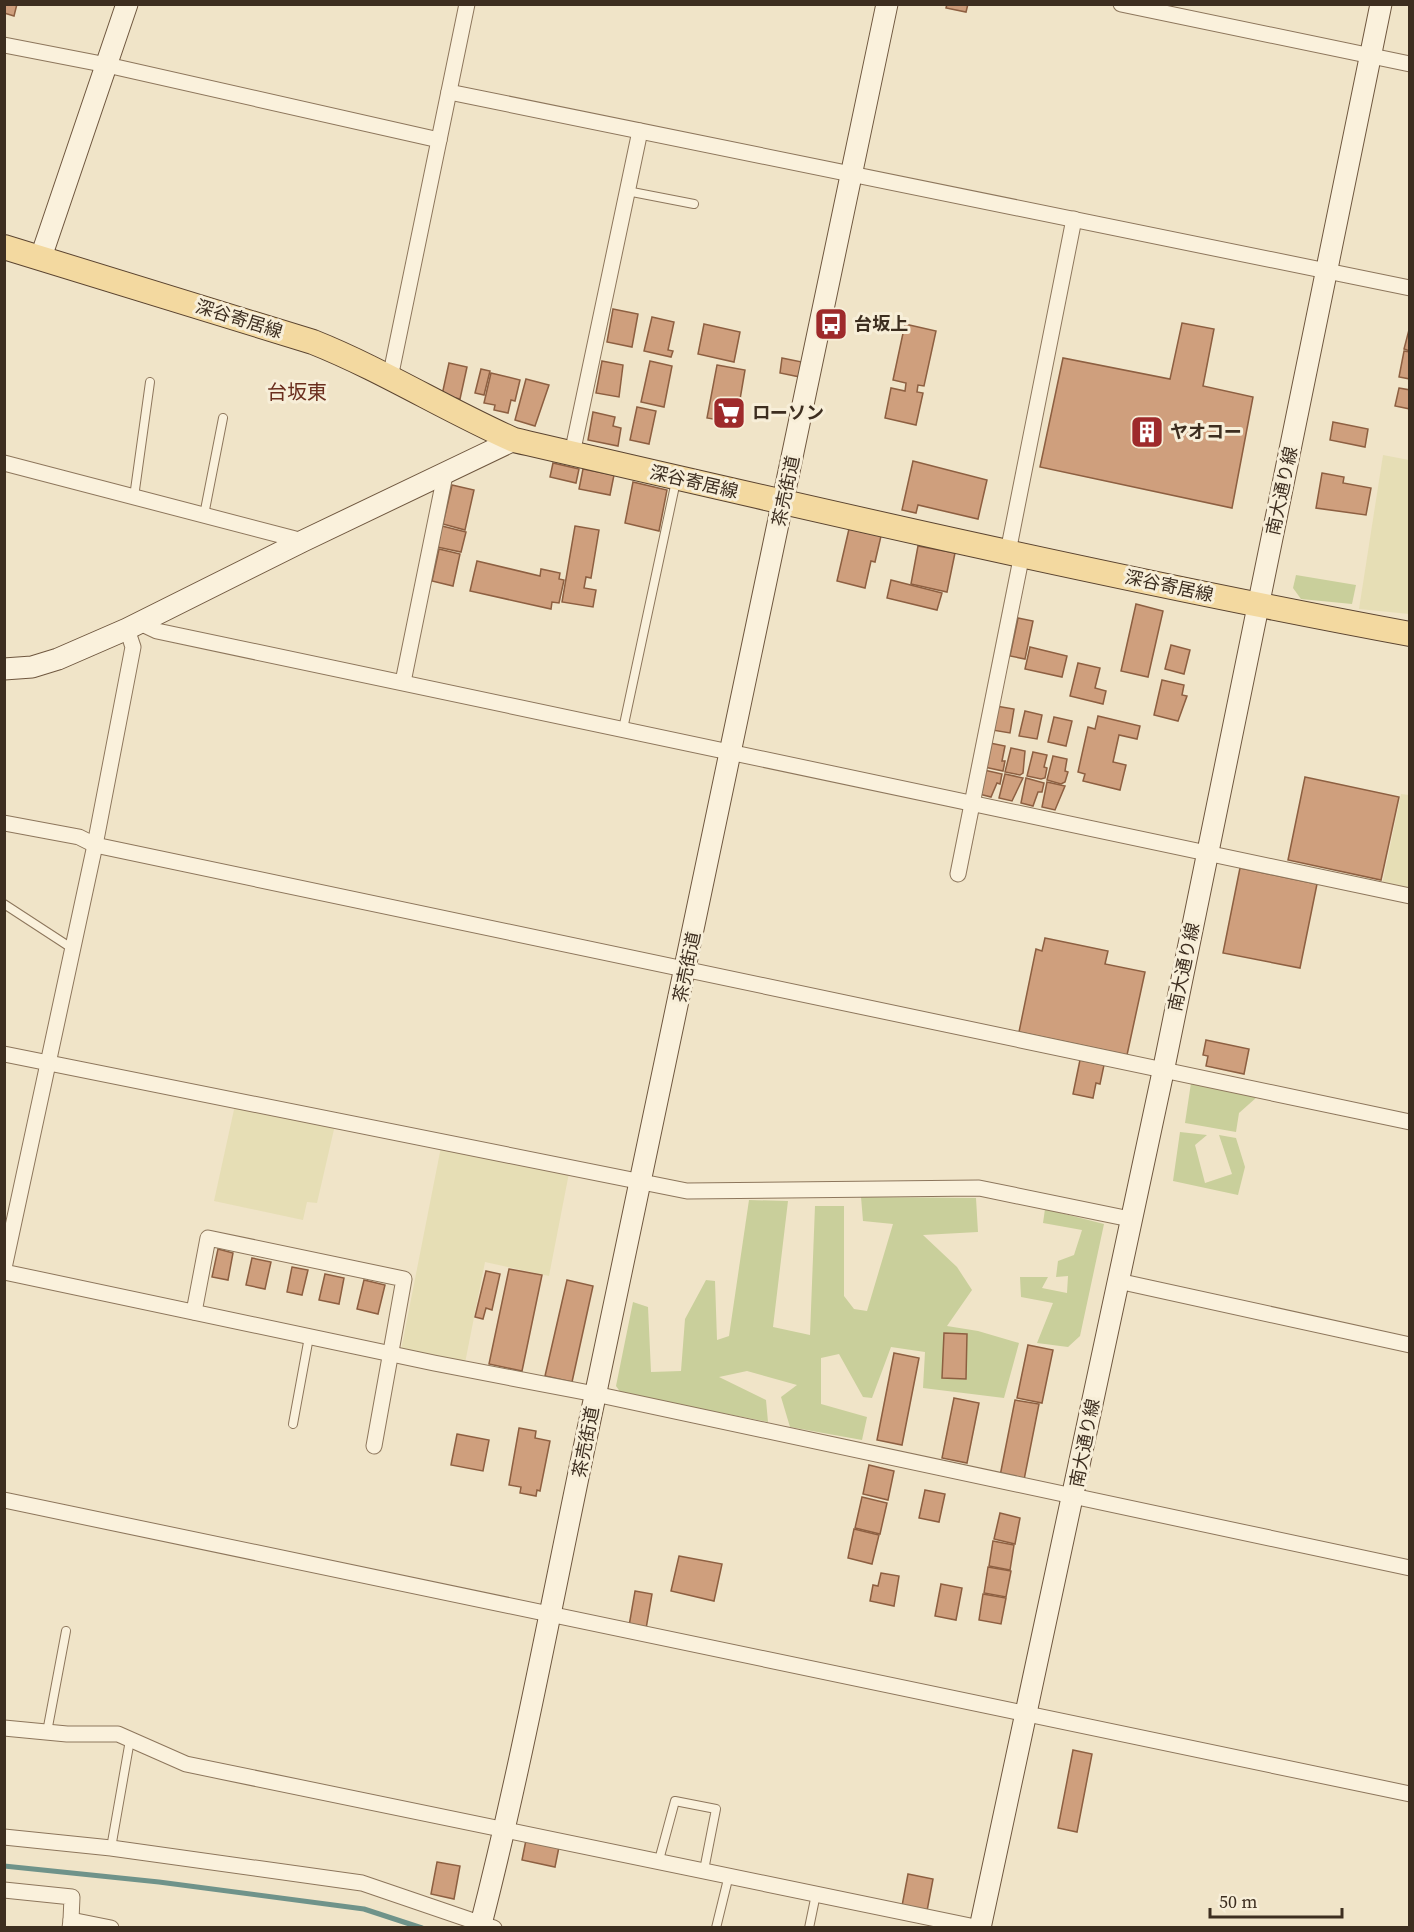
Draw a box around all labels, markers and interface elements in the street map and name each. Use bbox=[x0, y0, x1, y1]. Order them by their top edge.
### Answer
street label: 深谷寄居線 bbox=[192, 293, 286, 344]
bus stop icon: 台坂上 bbox=[813, 306, 849, 342]
place label: 台坂上 bbox=[854, 311, 908, 336]
district label: 台坂東 bbox=[267, 378, 327, 406]
supermarket icon: ローソン bbox=[711, 395, 747, 431]
place label: ローソン bbox=[752, 400, 824, 425]
building icon: ヤオコー bbox=[1129, 414, 1165, 450]
place label: ヤオコー bbox=[1170, 419, 1242, 444]
street label: 南大通り線 bbox=[1260, 444, 1303, 538]
street label: 茶売街道 bbox=[766, 453, 805, 529]
street label: 深谷寄居線 bbox=[647, 459, 741, 504]
street label: 深谷寄居線 bbox=[1122, 564, 1216, 607]
street label: 南大通り線 bbox=[1162, 920, 1205, 1014]
street label: 茶売街道 bbox=[667, 929, 706, 1005]
street label: 南大通り線 bbox=[1064, 1396, 1105, 1489]
street label: 茶売街道 bbox=[566, 1404, 605, 1480]
scale bar bbox=[1210, 1881, 1342, 1919]
text: 50 m bbox=[1219, 1889, 1257, 1914]

